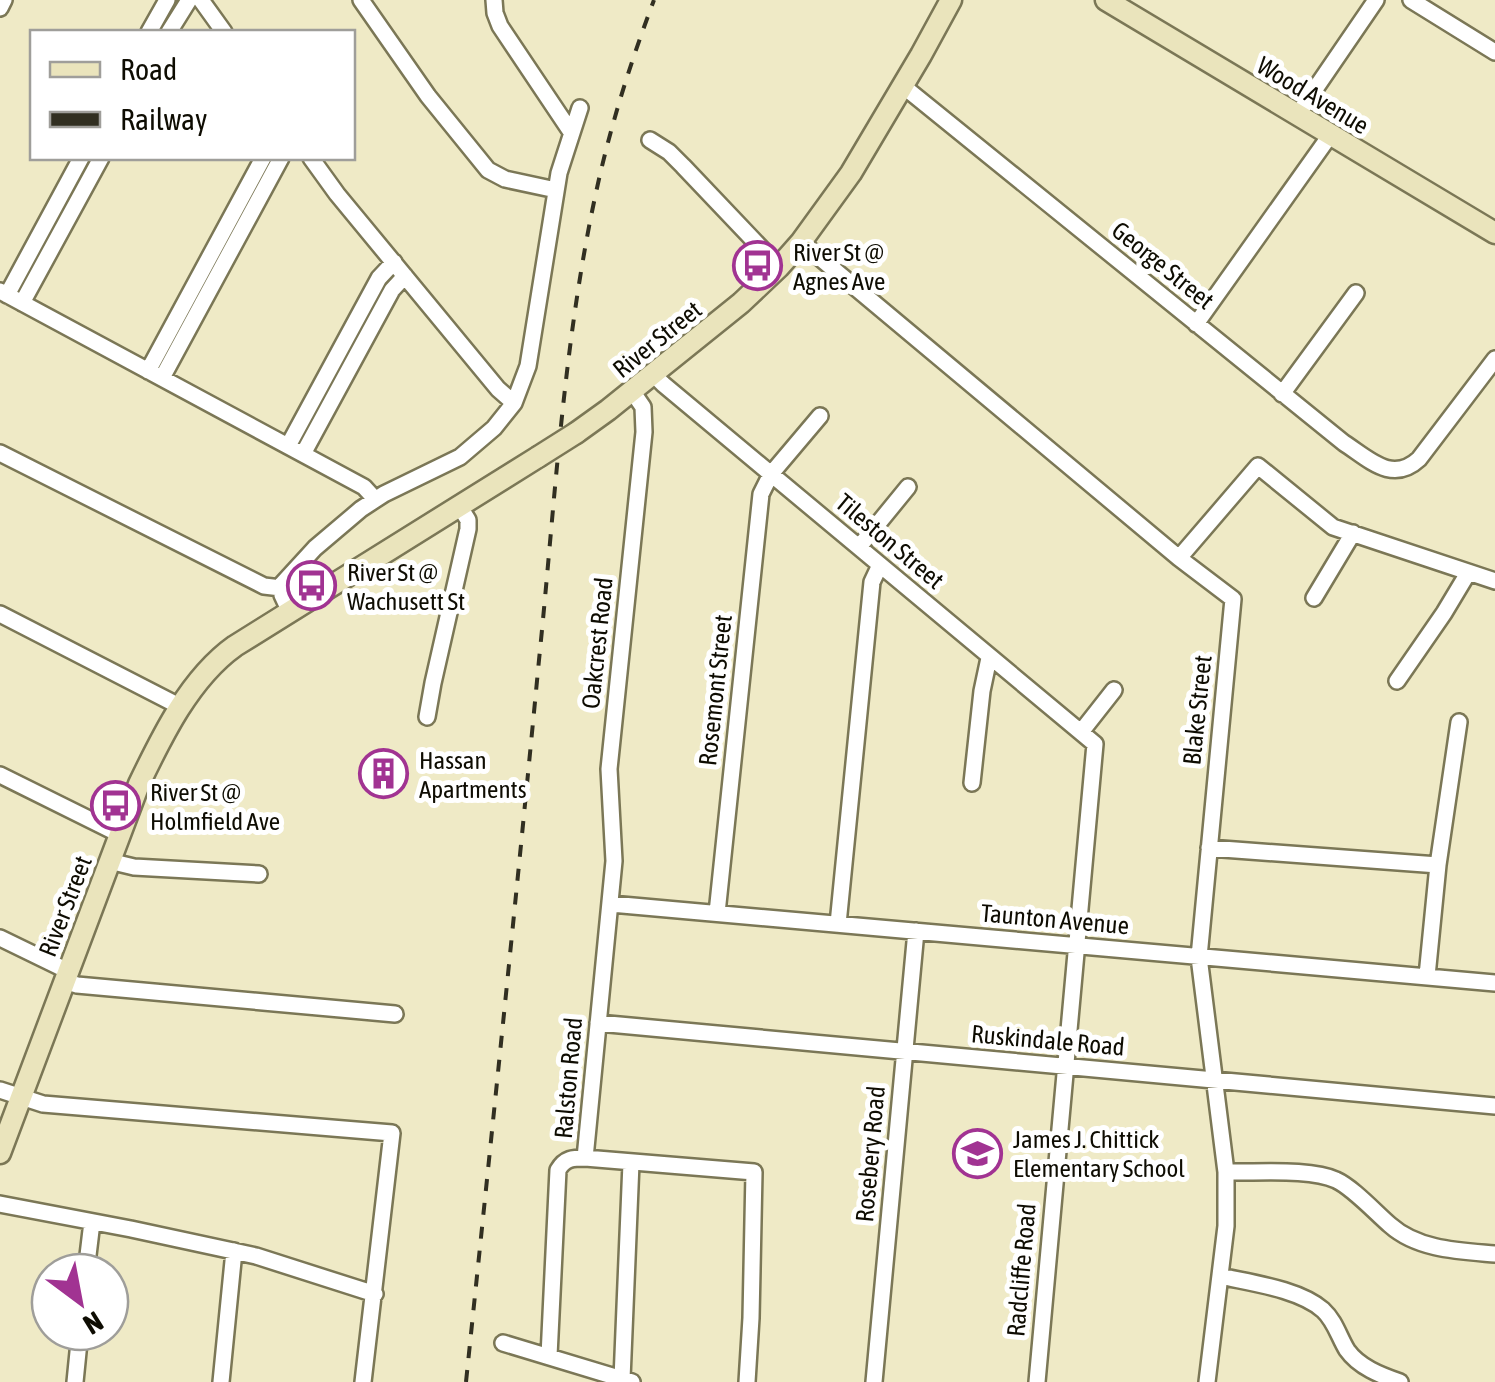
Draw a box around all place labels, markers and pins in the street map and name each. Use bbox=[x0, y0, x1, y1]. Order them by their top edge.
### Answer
place label: River St @ Agnes Ave bbox=[793, 238, 885, 295]
bus stop icon: River St @ Agnes Ave bbox=[732, 240, 784, 292]
place label: River St @ Wachusett St bbox=[347, 558, 465, 615]
bus stop icon: River St @ Wachusett St bbox=[286, 560, 338, 612]
place label: Hassan Apartments bbox=[419, 746, 527, 803]
building icon: Hassan Apartments bbox=[358, 748, 410, 800]
place label: River St @ Holmfield Ave bbox=[150, 778, 280, 835]
bus stop icon: River St @ Holmfield Ave bbox=[89, 780, 141, 832]
place label: James J. Chittick Elementary School bbox=[1013, 1125, 1185, 1182]
school or university icon: James J. Chittick Elementary School bbox=[952, 1127, 1004, 1179]

